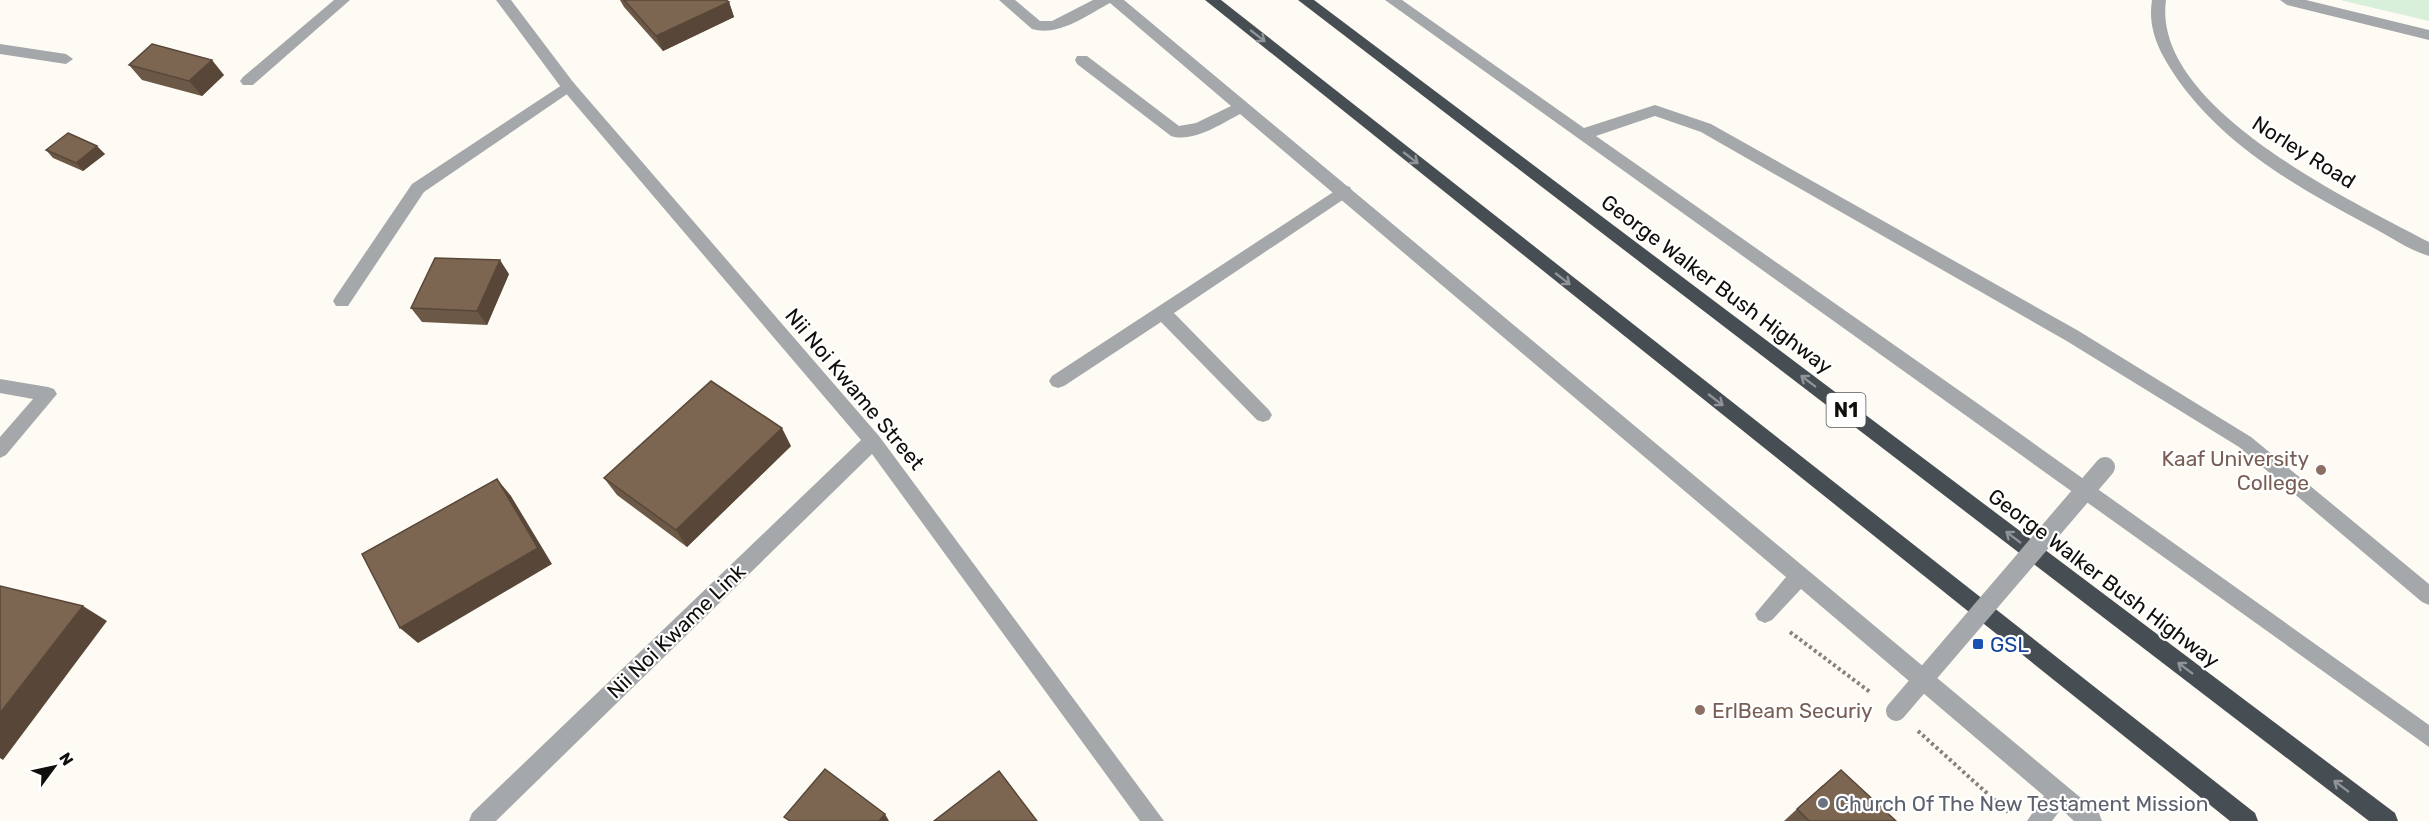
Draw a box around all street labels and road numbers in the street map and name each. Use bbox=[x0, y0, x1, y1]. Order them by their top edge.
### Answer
street label: Norley Road bbox=[2248, 110, 2360, 194]
street label: George Walker Bush Highway bbox=[1597, 189, 1838, 379]
street label: Nii Noi Kwame Street bbox=[780, 303, 930, 475]
road number: N1 bbox=[1826, 393, 1866, 427]
street label: George Walker Bush Highway bbox=[1984, 483, 2225, 673]
street label: Nii Noi Kwame Link bbox=[602, 558, 750, 703]

